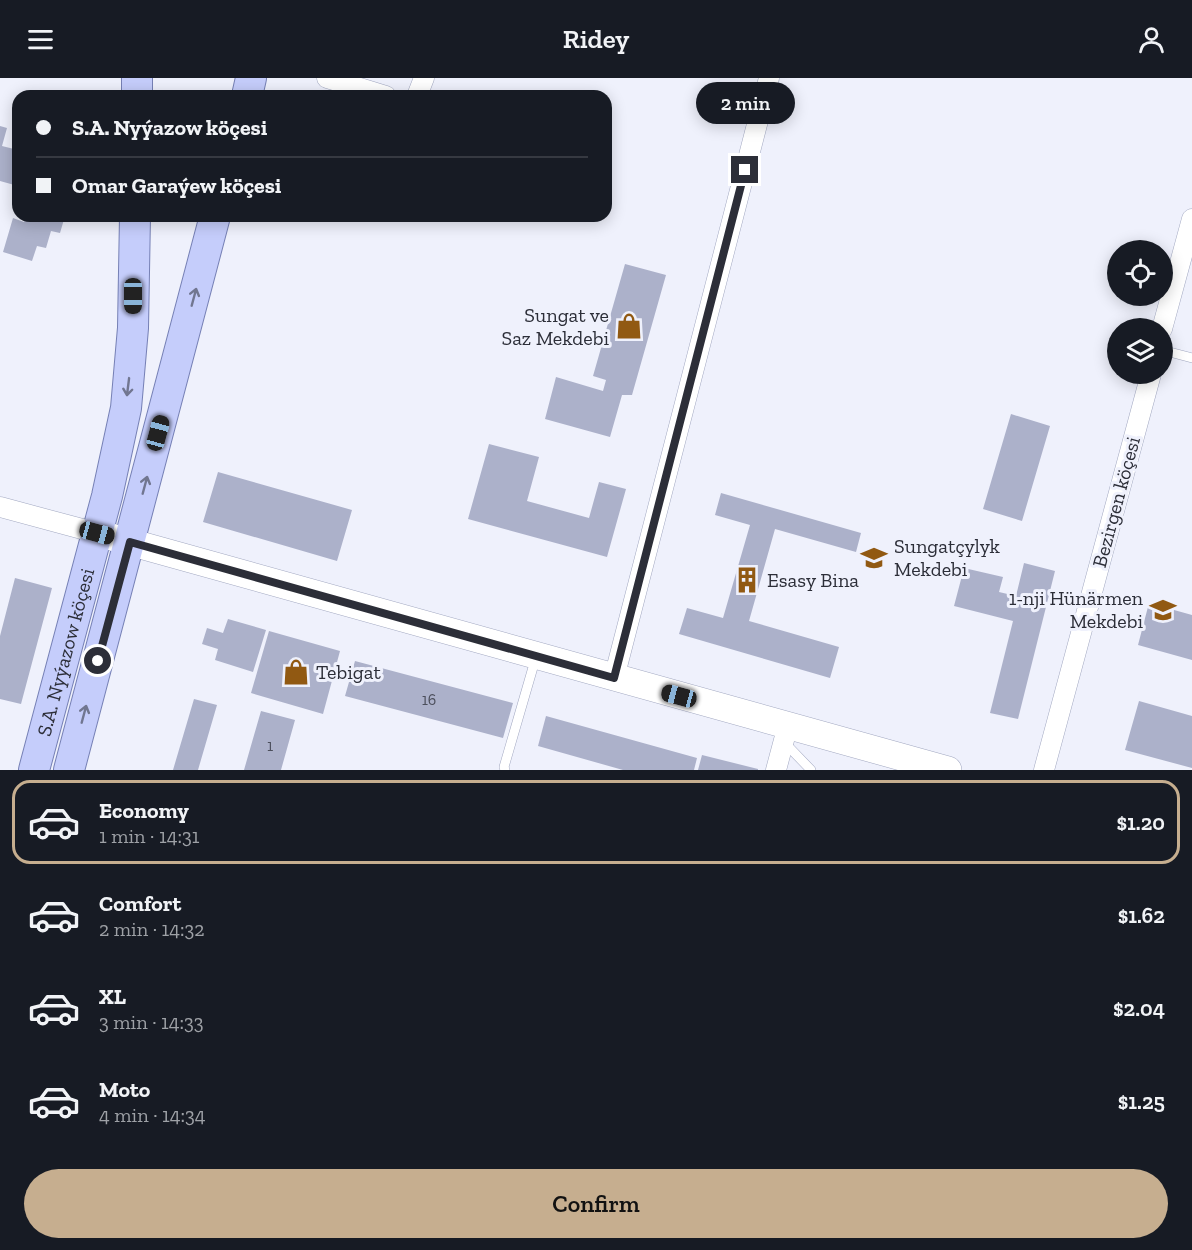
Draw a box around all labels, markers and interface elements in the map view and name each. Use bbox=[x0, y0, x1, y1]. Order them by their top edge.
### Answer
icon: menu bbox=[24, 23, 57, 56]
text: Ridey bbox=[563, 23, 629, 55]
icon: person bbox=[1135, 23, 1168, 56]
callout: 2 min bbox=[696, 83, 795, 125]
text: 2 min bbox=[721, 91, 770, 115]
text: S.A. Nyýazow köçesi bbox=[72, 114, 267, 141]
route end bbox=[731, 156, 758, 183]
text: Omar Garaýew köçesi bbox=[72, 172, 281, 199]
map controls bbox=[1107, 240, 1173, 384]
button: locate bbox=[1107, 240, 1173, 306]
car bbox=[124, 278, 142, 314]
one-way arrow bbox=[189, 287, 200, 306]
place label: Sungat ve Saz Mekdebi bbox=[502, 303, 609, 350]
shop icon: Sungat ve Saz Mekdebi bbox=[614, 311, 644, 341]
button: layers bbox=[1107, 318, 1173, 384]
one-way arrow bbox=[123, 376, 134, 396]
car bbox=[145, 413, 171, 453]
street label: Bezirgen köçesi bbox=[1087, 434, 1145, 570]
one-way arrow bbox=[139, 476, 151, 495]
car bbox=[77, 520, 117, 546]
place label: Sungatçylyk Mekdebi bbox=[894, 534, 1001, 581]
school or university icon: Sungatçylyk Mekdebi bbox=[859, 543, 889, 573]
street label: S.A. Nyýazow köçesi bbox=[32, 565, 99, 739]
building icon: Esasy Bina bbox=[732, 565, 762, 595]
place label: Esasy Bina bbox=[767, 568, 859, 592]
place label: 1-nji Hünärmen Mekdebi bbox=[1009, 586, 1144, 633]
school or university icon: 1-nji Hünärmen Mekdebi bbox=[1148, 595, 1178, 625]
route start bbox=[84, 647, 111, 674]
shop icon: Tebigat bbox=[281, 657, 311, 687]
place label: Tebigat bbox=[316, 660, 381, 684]
car bbox=[659, 683, 699, 709]
house number: 16 bbox=[422, 690, 436, 709]
one-way arrow bbox=[78, 704, 90, 723]
house number: 1 bbox=[267, 736, 273, 755]
icon: car bbox=[27, 795, 81, 849]
text: Economy bbox=[99, 797, 189, 824]
text: $1.20 bbox=[1116, 809, 1165, 836]
text: 1 min · 14:31 bbox=[99, 824, 199, 848]
icon: car bbox=[27, 888, 81, 942]
text: Comfort bbox=[99, 890, 181, 917]
text: $1.62 bbox=[1118, 902, 1165, 929]
text: 2 min · 14:32 bbox=[99, 917, 205, 941]
icon: car bbox=[27, 981, 81, 1035]
text: XL bbox=[99, 983, 126, 1010]
text: $2.04 bbox=[1113, 995, 1165, 1022]
text: 3 min · 14:33 bbox=[99, 1010, 204, 1034]
icon: car bbox=[27, 1074, 81, 1128]
text: Moto bbox=[99, 1076, 150, 1103]
text: $1.25 bbox=[1118, 1088, 1165, 1115]
text: 4 min · 14:34 bbox=[99, 1103, 206, 1127]
button: Confirm bbox=[24, 1169, 1168, 1238]

